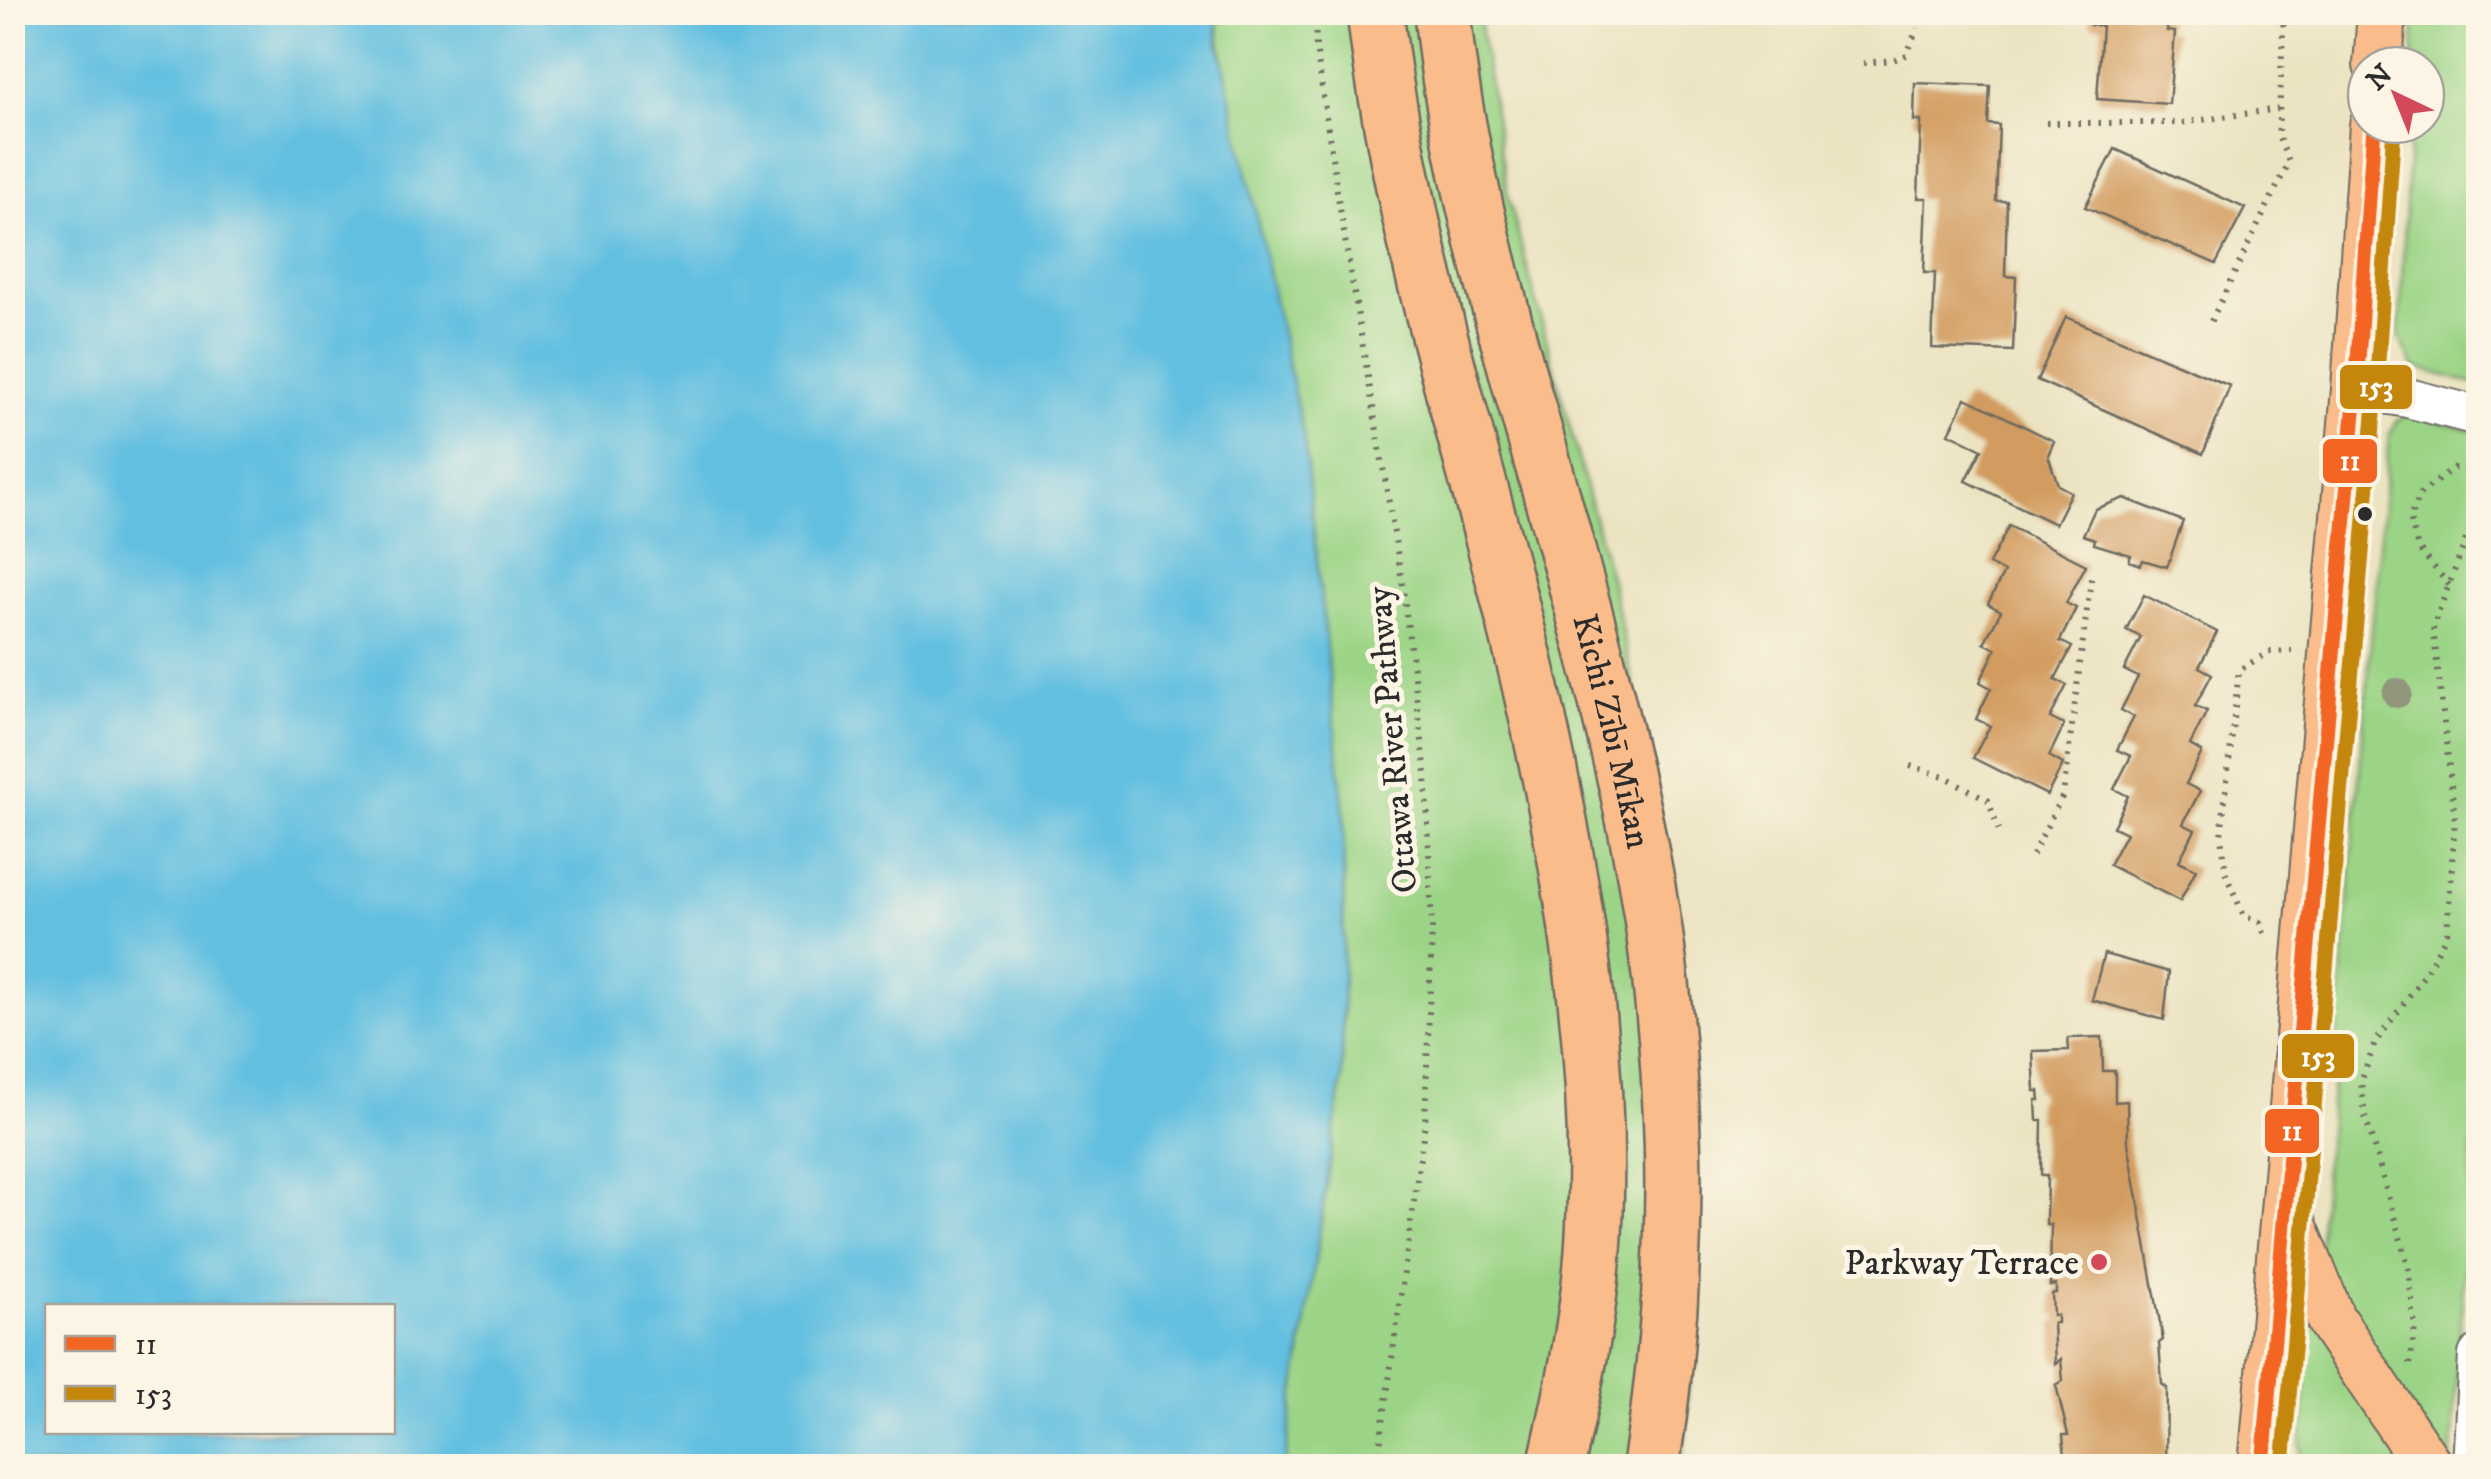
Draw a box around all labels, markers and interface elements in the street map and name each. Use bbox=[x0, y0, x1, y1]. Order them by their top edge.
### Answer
north arrow bbox=[2346, 45, 2446, 145]
text: N bbox=[2360, 57, 2400, 98]
line badge: 153 bbox=[2338, 363, 2414, 411]
text: 153 bbox=[2359, 370, 2393, 405]
line badge: 11 bbox=[2321, 437, 2379, 485]
text: 11 bbox=[2340, 444, 2360, 479]
unlabelled marker bbox=[2355, 504, 2375, 524]
street label: Ottawa River Pathway bbox=[1358, 584, 1428, 895]
street label: Kichi Zībī Mīkan bbox=[1561, 610, 1660, 853]
line badge: 153 bbox=[2280, 1032, 2356, 1080]
text: 153 bbox=[2301, 1040, 2335, 1075]
line badge: 11 bbox=[2263, 1107, 2321, 1155]
text: 11 bbox=[2282, 1114, 2302, 1149]
place label: Parkway Terrace bbox=[1845, 1242, 2079, 1286]
marker: Parkway Terrace bbox=[2088, 1251, 2110, 1273]
legend bbox=[45, 1304, 395, 1434]
text: 11 bbox=[135, 1327, 157, 1364]
text: 153 bbox=[135, 1377, 172, 1414]

